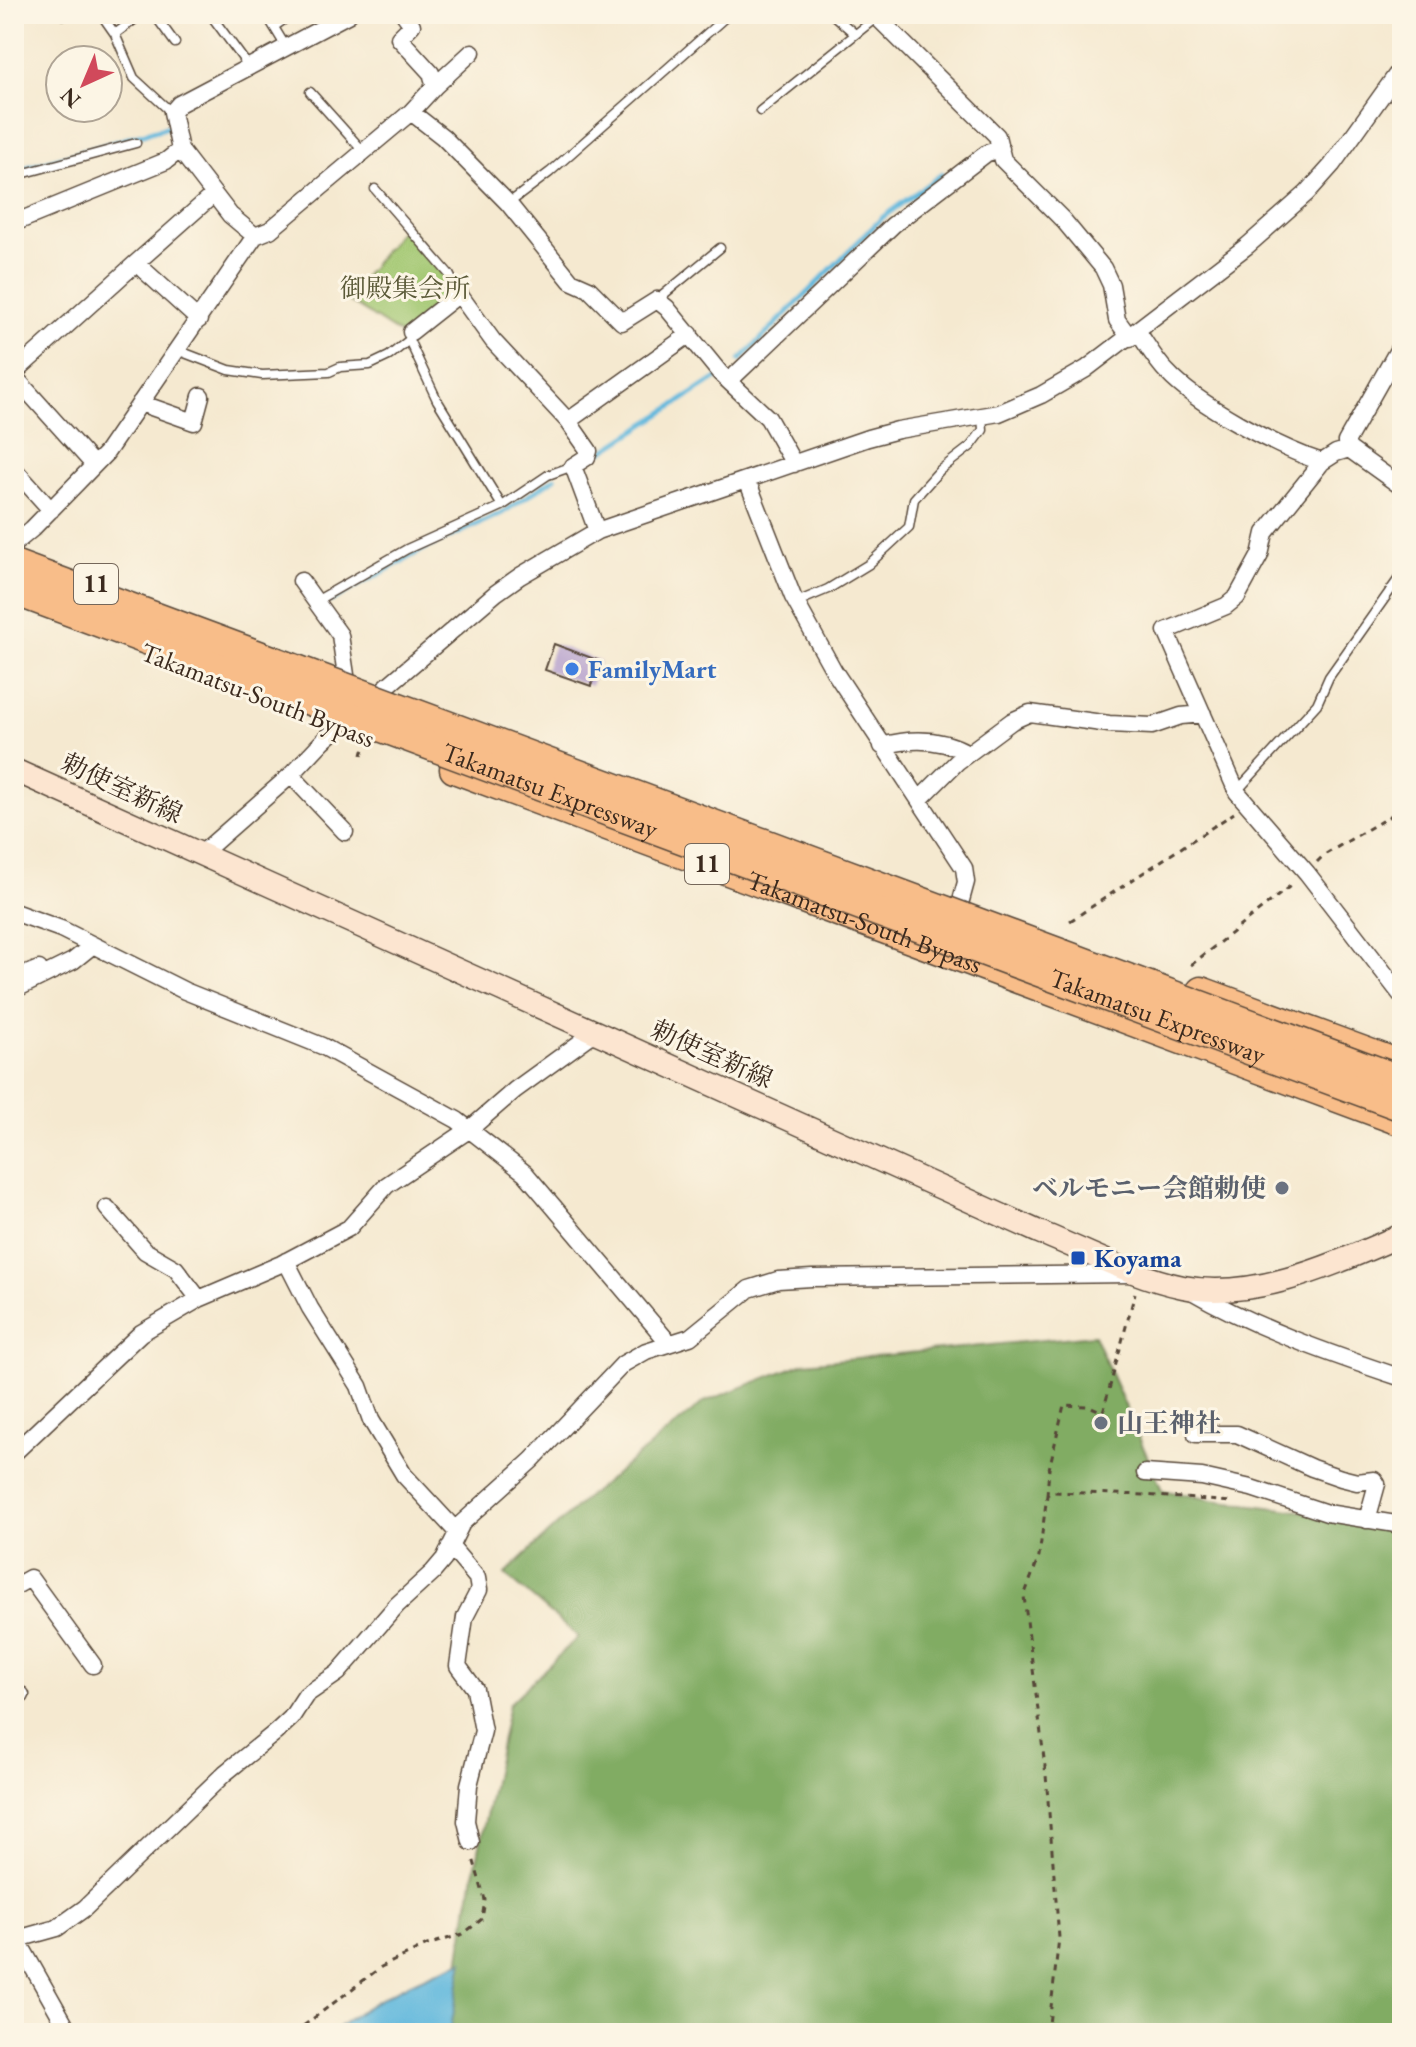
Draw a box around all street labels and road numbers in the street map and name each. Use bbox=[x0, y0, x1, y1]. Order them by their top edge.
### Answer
road number: 11 bbox=[74, 564, 118, 604]
street label: Takamatsu-South Bypass bbox=[136, 635, 380, 755]
street label: Takamatsu Expressway bbox=[438, 735, 663, 846]
street label: 勅使室新線 bbox=[56, 745, 188, 831]
road number: 11 bbox=[685, 844, 729, 884]
street label: Takamatsu-South Bypass bbox=[742, 863, 987, 981]
street label: Takamatsu Expressway bbox=[1045, 961, 1271, 1072]
street label: 勅使室新線 bbox=[646, 1012, 778, 1096]

